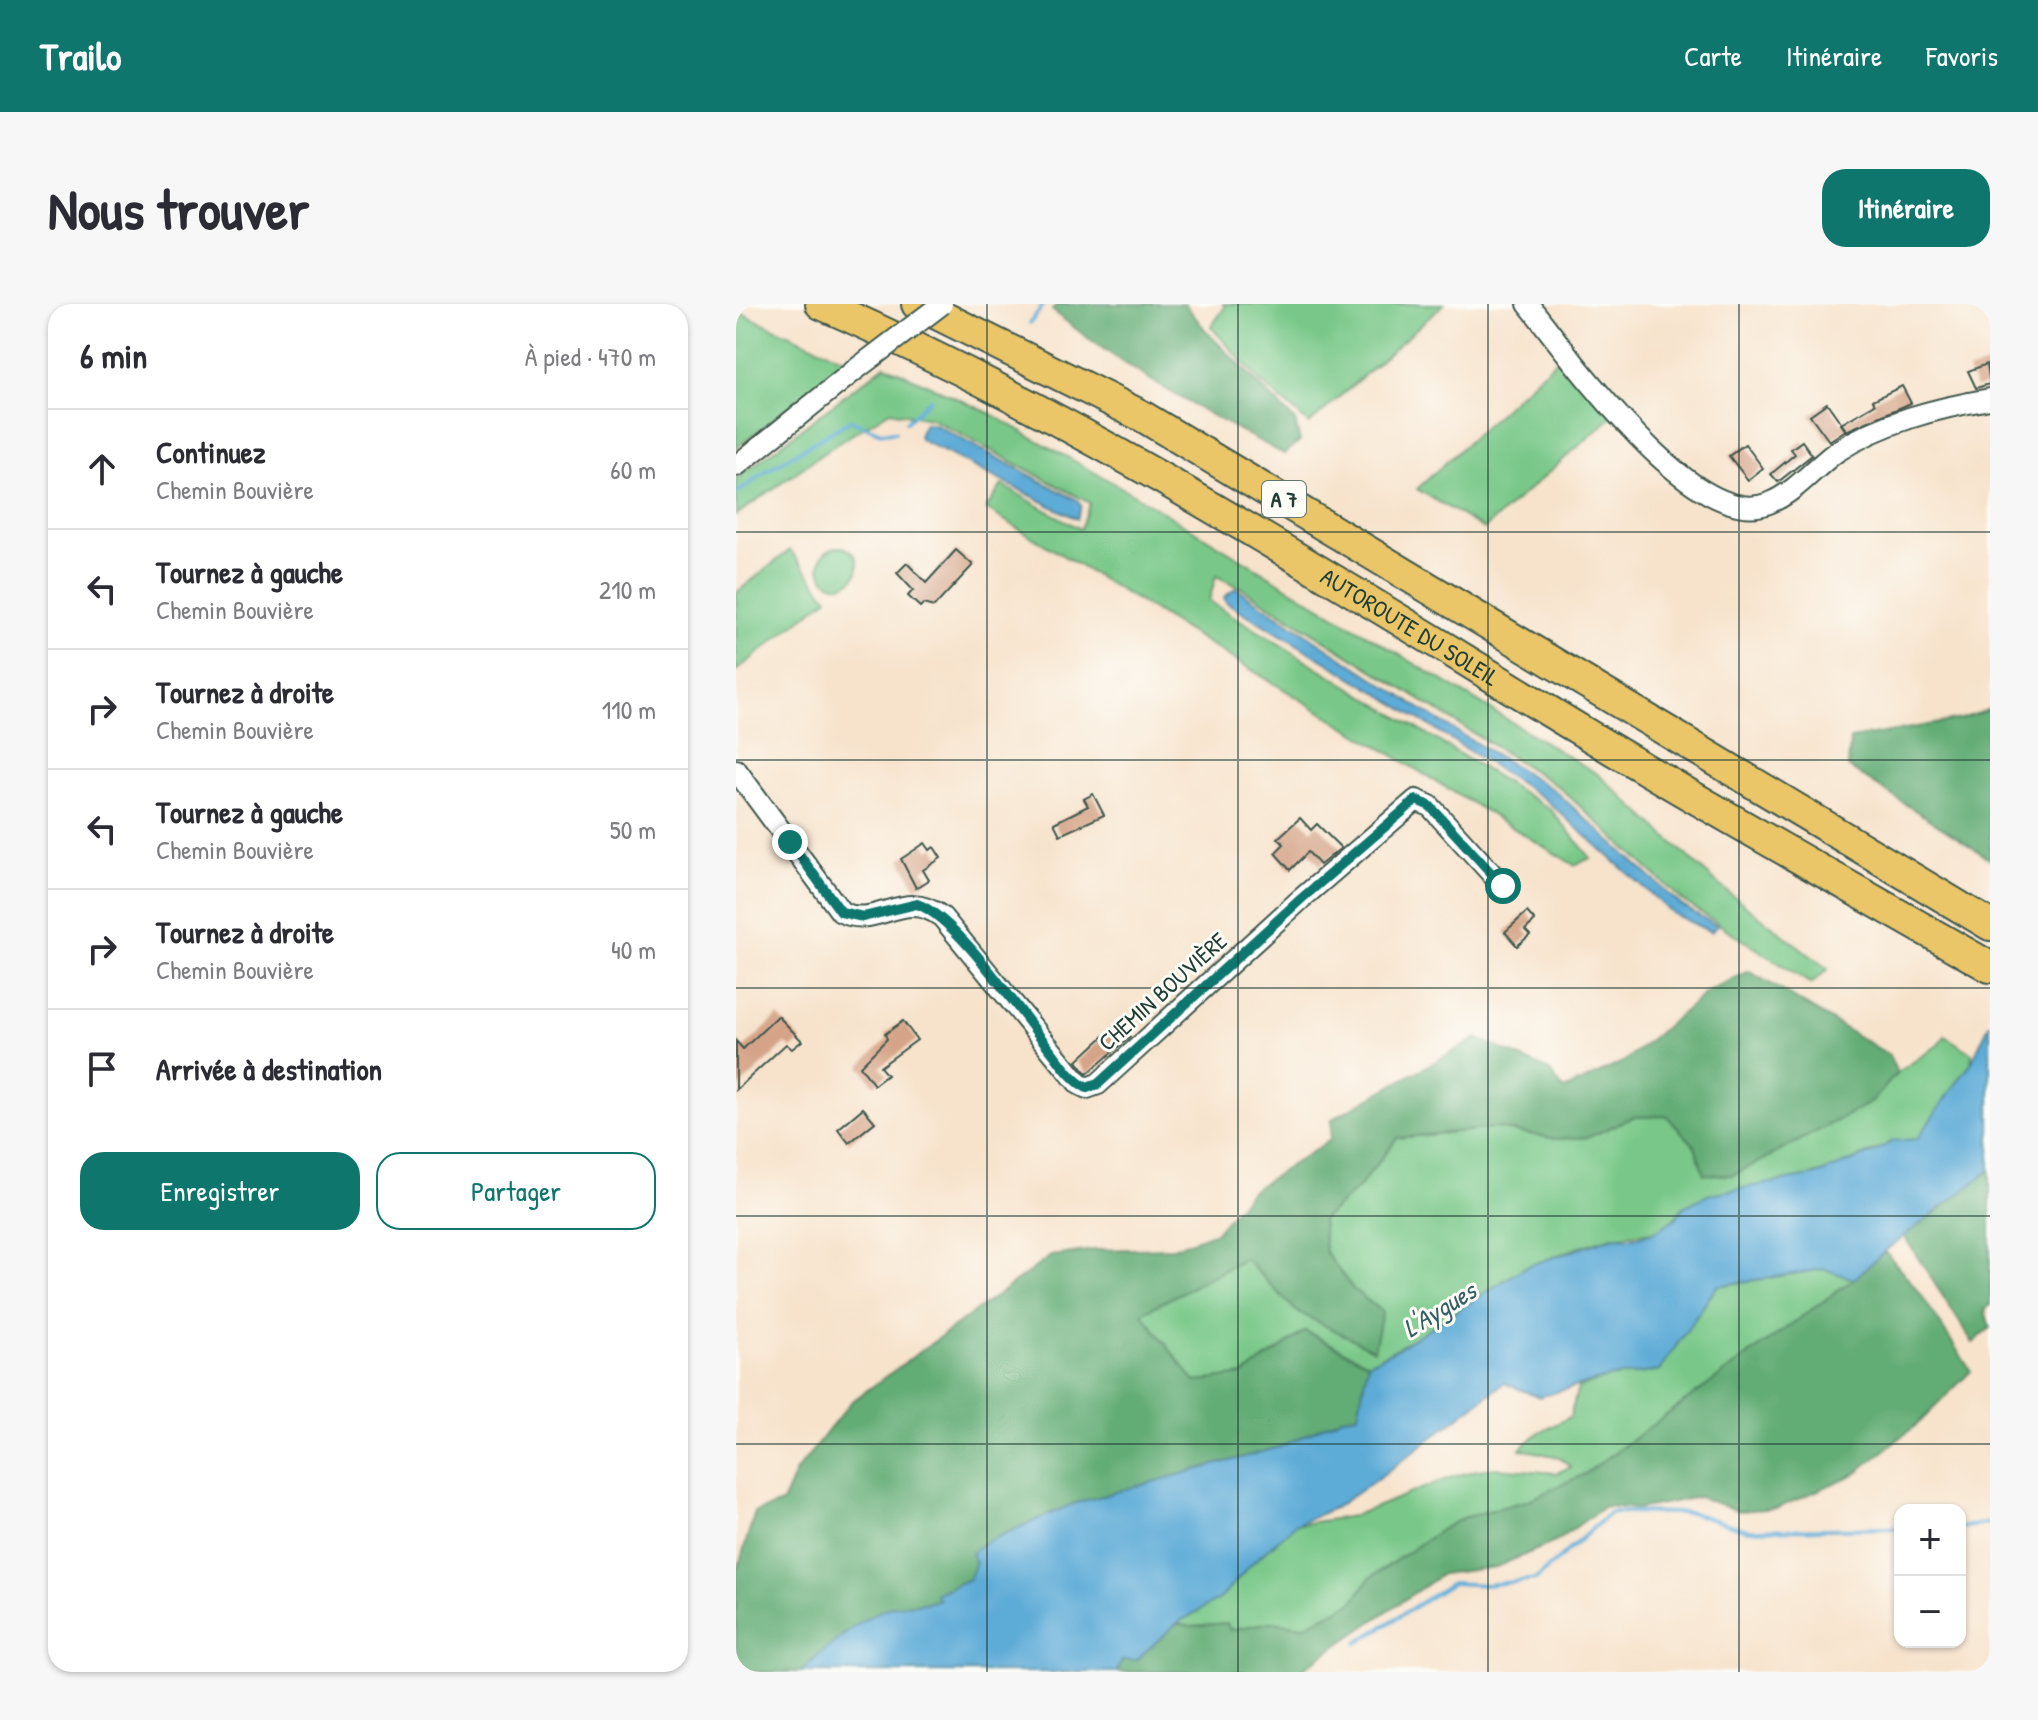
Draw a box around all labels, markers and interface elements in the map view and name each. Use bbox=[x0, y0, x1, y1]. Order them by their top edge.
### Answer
text: Trailo bbox=[40, 30, 121, 82]
text: Carte bbox=[1684, 37, 1742, 75]
text: Itinéraire bbox=[1786, 37, 1882, 75]
text: Favoris bbox=[1926, 37, 1998, 75]
button: Itinéraire bbox=[1822, 169, 1990, 247]
text: Nous trouver bbox=[48, 171, 309, 246]
text: 6 min bbox=[80, 333, 148, 379]
text: À pied · 470 m bbox=[525, 339, 656, 374]
text: Continuez bbox=[156, 432, 265, 472]
icon: ahead bbox=[80, 447, 124, 491]
text: 60 m bbox=[610, 452, 656, 487]
text: Chemin Bouvière bbox=[156, 472, 314, 507]
road number: A 7 bbox=[1262, 481, 1306, 517]
text: Tournez à gauche bbox=[156, 552, 343, 592]
street label: AUTOROUTE DU SOLEIL bbox=[1315, 560, 1505, 693]
icon: left bbox=[80, 567, 124, 611]
text: 210 m bbox=[599, 572, 656, 607]
text: Chemin Bouvière bbox=[156, 592, 314, 627]
text: Tournez à droite bbox=[156, 672, 334, 712]
icon: right bbox=[80, 687, 124, 731]
text: 110 m bbox=[602, 692, 656, 727]
text: Chemin Bouvière bbox=[156, 712, 314, 747]
text: Tournez à gauche bbox=[156, 792, 343, 832]
icon: left bbox=[80, 807, 124, 851]
text: 50 m bbox=[610, 812, 656, 847]
route end bbox=[772, 824, 808, 860]
text: Chemin Bouvière bbox=[156, 832, 314, 867]
route start bbox=[1485, 868, 1521, 904]
text: Tournez à droite bbox=[156, 912, 334, 952]
street label: CHEMIN BOUVIÈRE bbox=[1091, 924, 1234, 1057]
icon: right bbox=[80, 927, 124, 971]
text: 40 m bbox=[611, 932, 656, 967]
text: Chemin Bouvière bbox=[156, 952, 314, 987]
icon: arrive bbox=[80, 1047, 124, 1091]
text: Arrivée à destination bbox=[156, 1049, 382, 1089]
button: Enregistrer bbox=[80, 1152, 360, 1230]
button: Partager bbox=[376, 1152, 656, 1230]
water label: L'Aygues bbox=[1396, 1272, 1484, 1346]
map controls bbox=[1894, 1504, 1966, 1648]
button: + bbox=[1894, 1504, 1966, 1576]
button: − bbox=[1894, 1576, 1966, 1648]

